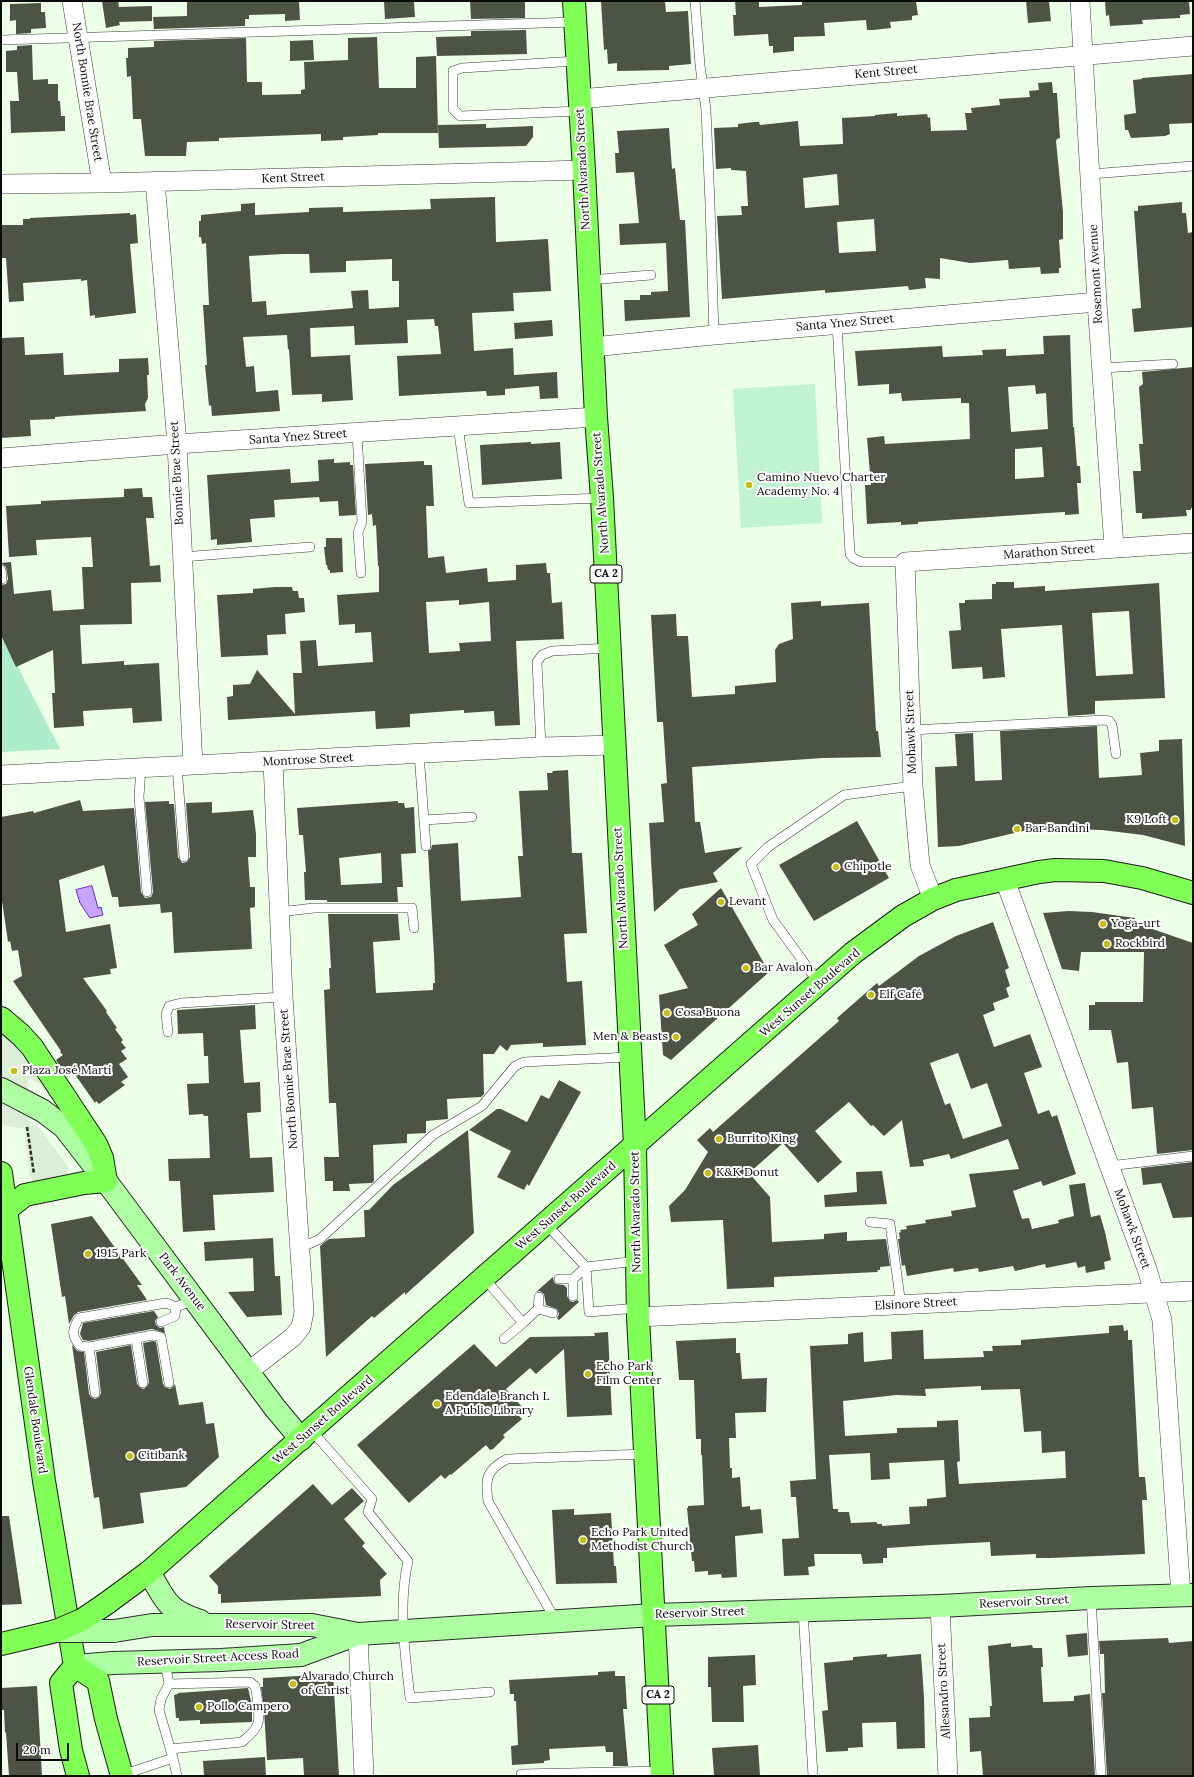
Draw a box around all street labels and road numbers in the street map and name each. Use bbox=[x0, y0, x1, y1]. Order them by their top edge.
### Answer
street label: North Bonnie Brae Street bbox=[69, 21, 105, 163]
street label: Kent Street bbox=[854, 62, 918, 82]
street label: North Alvarado Street bbox=[573, 108, 593, 230]
street label: Kent Street bbox=[261, 170, 325, 186]
street label: Rosemont Avenue bbox=[1086, 224, 1106, 324]
street label: Santa Ynez Street bbox=[795, 312, 895, 334]
street label: Bonnie Brae Street bbox=[167, 420, 187, 526]
street label: Santa Ynez Street bbox=[248, 426, 348, 448]
street label: North Alvarado Street bbox=[590, 432, 612, 554]
street label: Marathon Street bbox=[1003, 542, 1095, 562]
road number: CA 2 bbox=[590, 565, 622, 583]
street label: Mohawk Street bbox=[902, 690, 920, 774]
street label: Montrose Street bbox=[262, 750, 354, 770]
street label: North Alvarado Street bbox=[611, 827, 631, 949]
street label: West Sunset Boulevard bbox=[757, 946, 863, 1040]
street label: North Bonnie Brae Street bbox=[277, 1008, 301, 1150]
street label: North Alvarado Street bbox=[628, 1151, 644, 1273]
street label: West Sunset Boulevard bbox=[513, 1159, 619, 1253]
street label: Mohawk Street bbox=[1111, 1187, 1153, 1271]
street label: Park Avenue bbox=[156, 1250, 208, 1314]
street label: Elsinore Street bbox=[874, 1295, 958, 1313]
street label: Glendale Boulevard bbox=[20, 1365, 50, 1475]
street label: West Sunset Boulevard bbox=[270, 1373, 376, 1467]
street label: Reservoir Street bbox=[979, 1592, 1069, 1612]
street label: Reservoir Street bbox=[655, 1604, 745, 1622]
street label: Reservoir Street bbox=[225, 1617, 315, 1633]
street label: Allesandro Street bbox=[934, 1643, 954, 1739]
street label: Reservoir Street Access Road bbox=[137, 1647, 299, 1669]
road number: CA 2 bbox=[642, 1686, 674, 1704]

